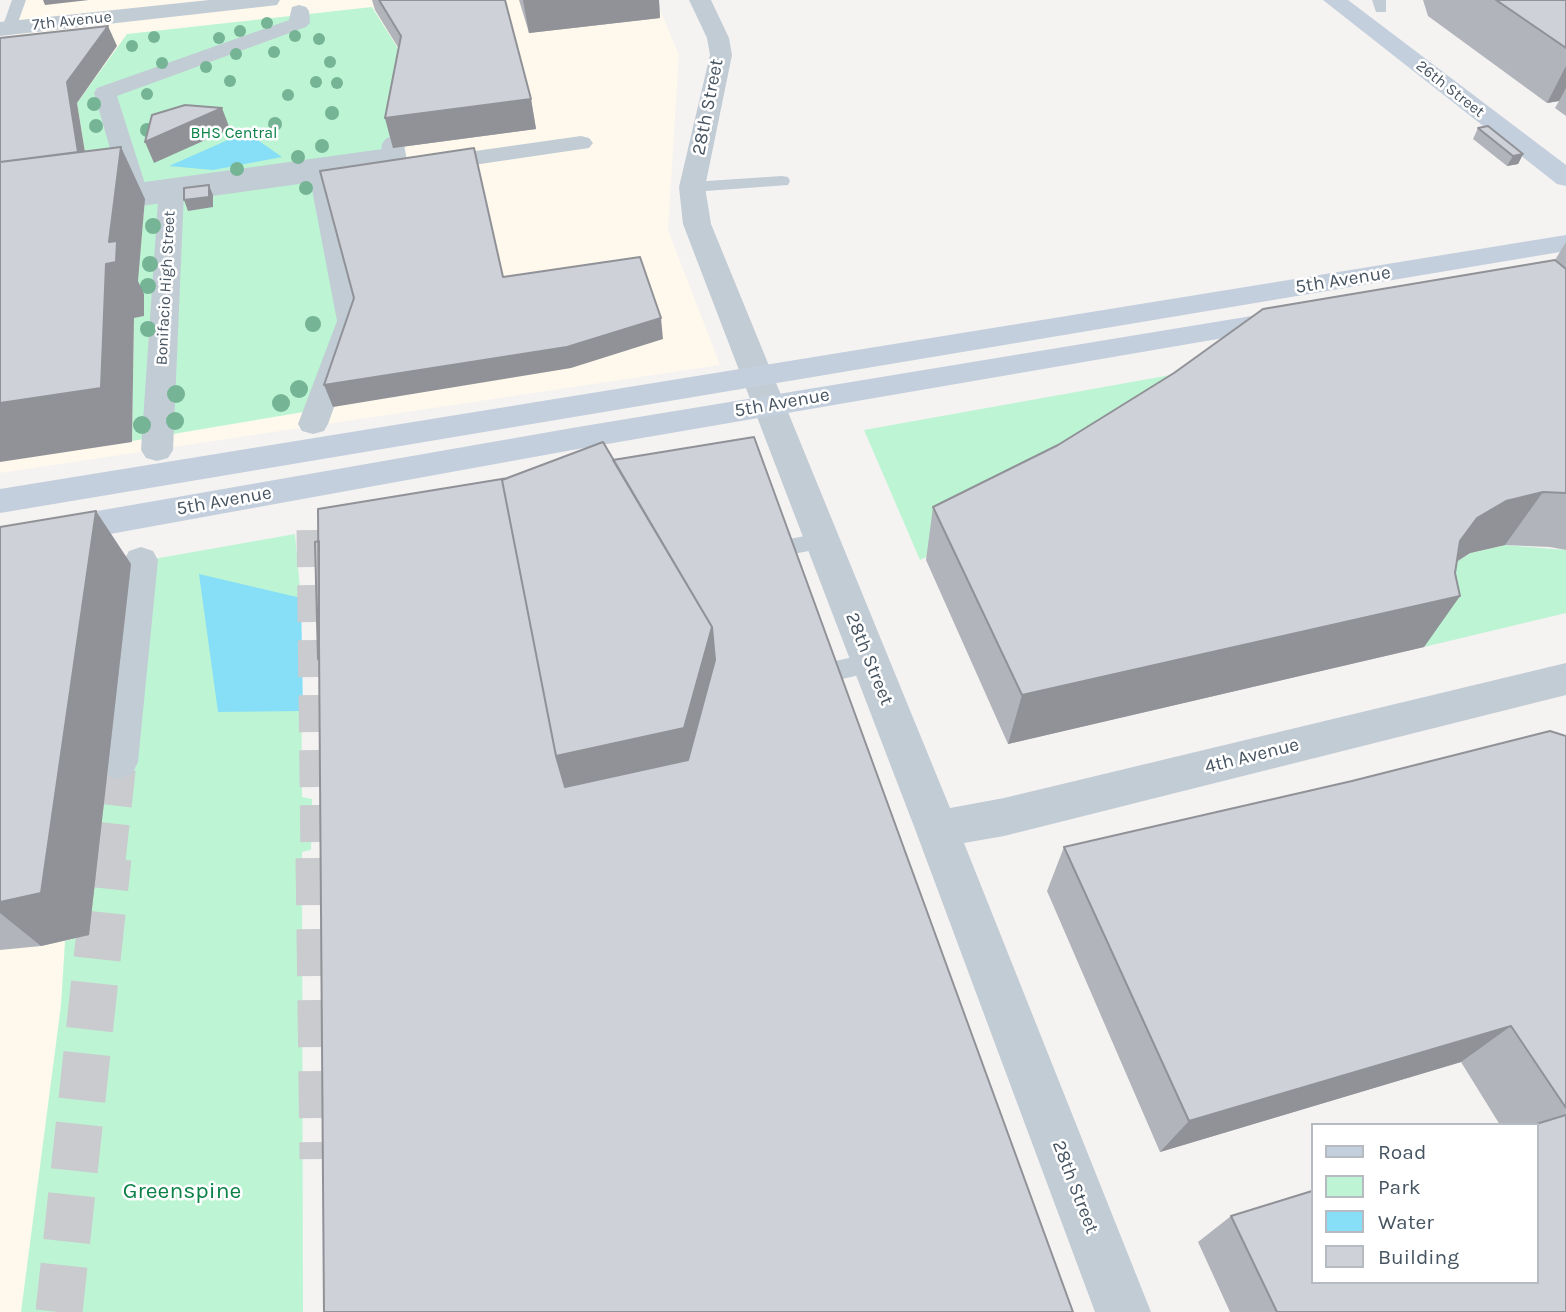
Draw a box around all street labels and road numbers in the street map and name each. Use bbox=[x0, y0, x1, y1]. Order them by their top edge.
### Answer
street label: 7th Avenue bbox=[31, 7, 113, 35]
street label: 26th Street bbox=[1412, 56, 1488, 122]
street label: 28th Street bbox=[687, 57, 729, 157]
street label: Bonifacio High Street bbox=[152, 210, 180, 366]
street label: 5th Avenue bbox=[1294, 261, 1392, 299]
street label: 5th Avenue bbox=[733, 383, 831, 423]
street label: 5th Avenue bbox=[175, 481, 273, 521]
street label: 28th Street bbox=[840, 609, 898, 709]
street label: 4th Avenue bbox=[1203, 733, 1301, 779]
street label: 28th Street bbox=[1047, 1137, 1103, 1237]

